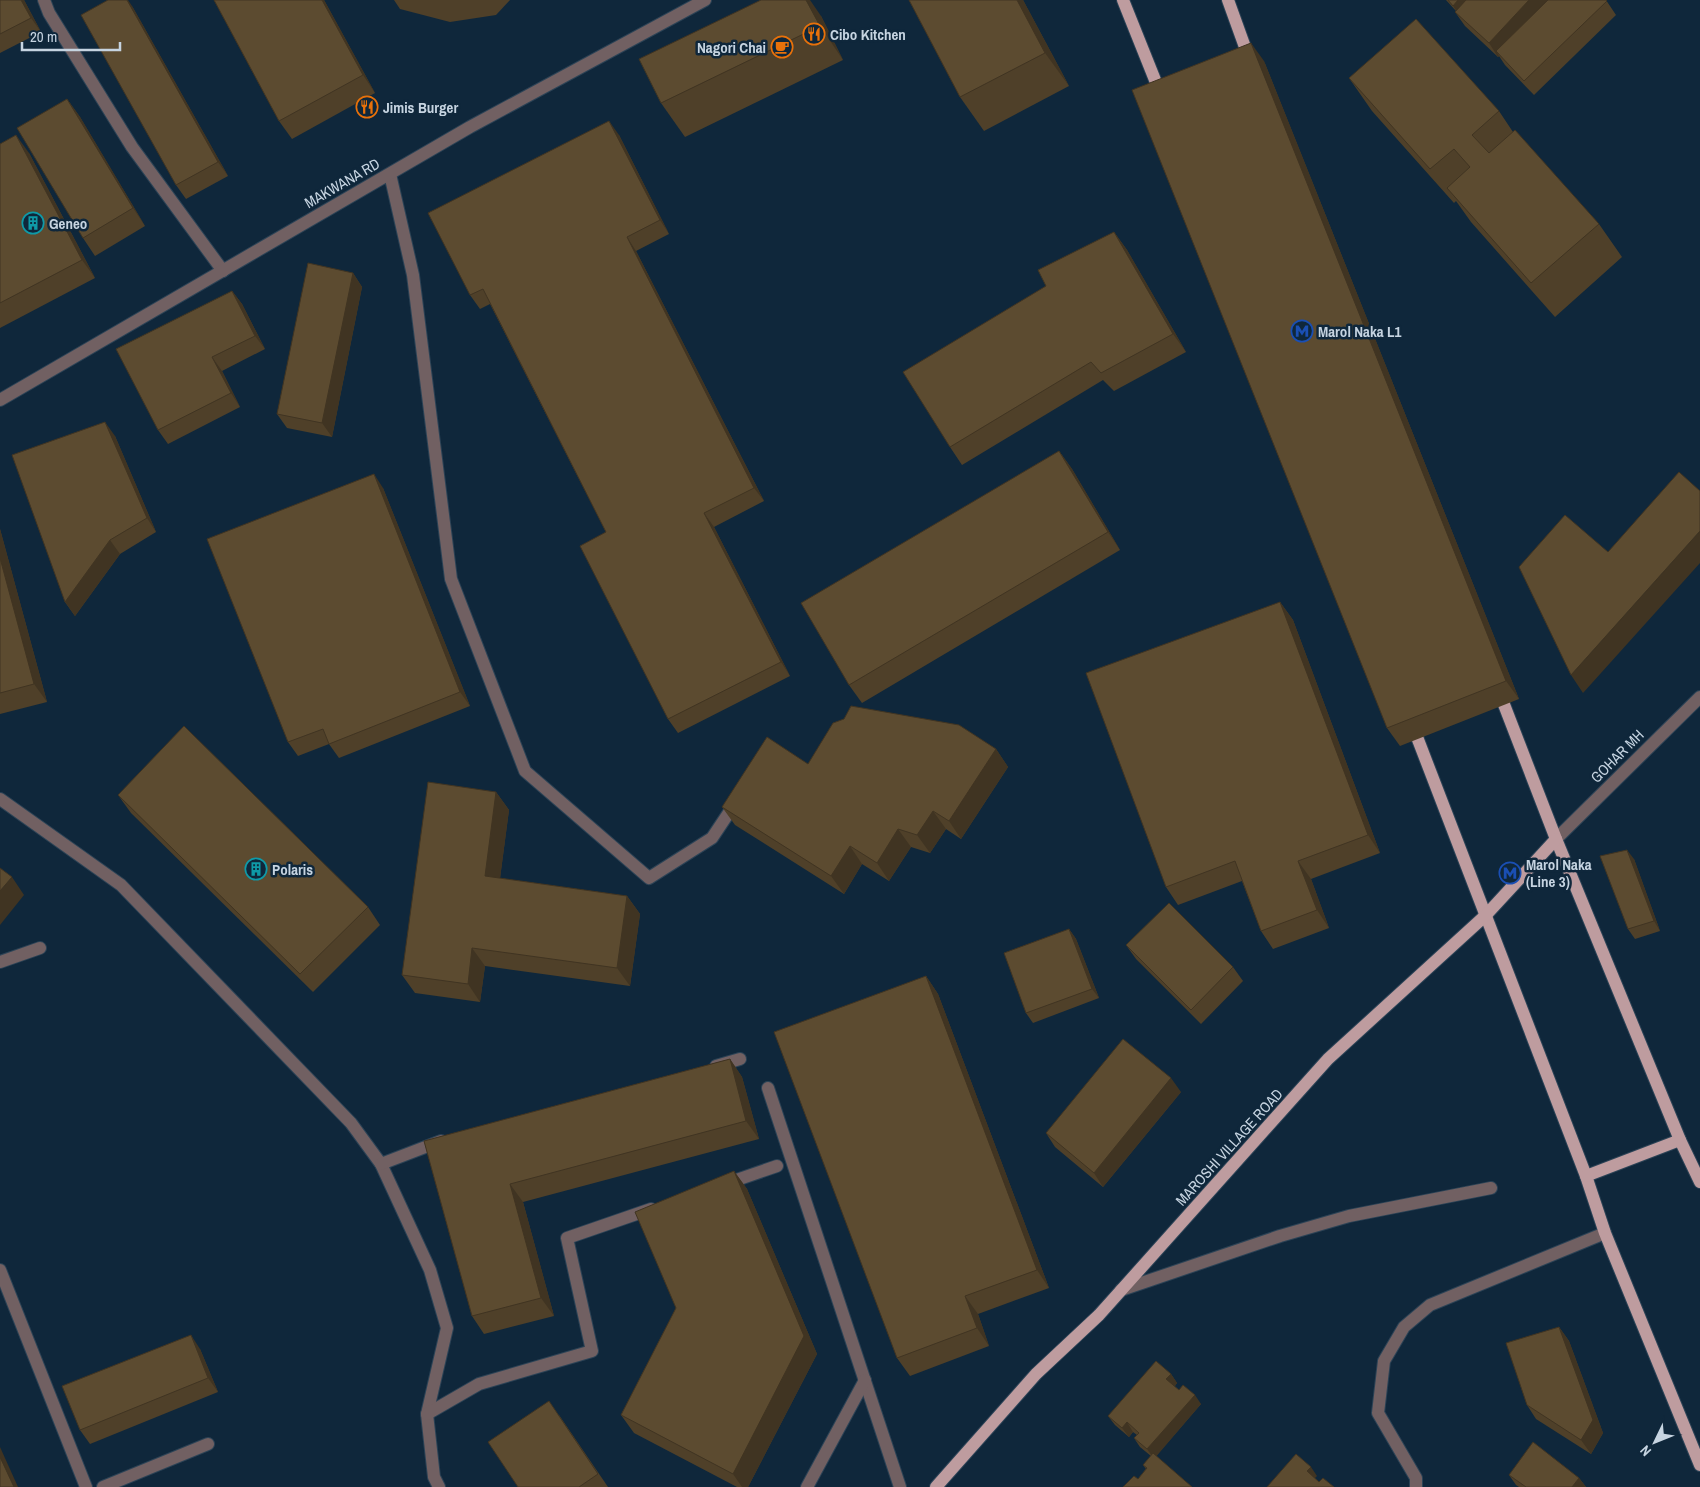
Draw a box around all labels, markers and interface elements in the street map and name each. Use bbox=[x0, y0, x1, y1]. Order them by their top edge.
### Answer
scale bar bbox=[22, 20, 120, 52]
restaurant icon: Cibo Kitchen bbox=[802, 22, 826, 46]
place label: Cibo Kitchen bbox=[830, 24, 906, 45]
text: 20 m bbox=[30, 26, 57, 47]
cafe icon: Nagori Chai bbox=[770, 35, 794, 59]
place label: Nagori Chai bbox=[697, 37, 766, 58]
restaurant icon: Jimis Burger bbox=[355, 95, 379, 119]
place label: Jimis Burger bbox=[383, 97, 458, 118]
street label: MAKWANA RD bbox=[301, 153, 384, 213]
building icon: Geneo bbox=[21, 211, 45, 235]
place label: Geneo bbox=[49, 213, 87, 234]
metro station icon: Marol Naka L1 bbox=[1290, 319, 1314, 343]
place label: Marol Naka L1 bbox=[1318, 321, 1402, 342]
street label: GOHAR MH bbox=[1586, 725, 1648, 787]
place label: Marol Naka (Line 3) bbox=[1526, 854, 1592, 892]
building icon: Polaris bbox=[244, 857, 268, 881]
place label: Polaris bbox=[272, 859, 313, 880]
metro station icon: Marol Naka (Line 3) bbox=[1498, 861, 1522, 885]
street label: MAROSHI VILLAGE ROAD bbox=[1171, 1084, 1287, 1210]
north arrow bbox=[1630, 1417, 1680, 1467]
text: N bbox=[1636, 1442, 1655, 1460]

